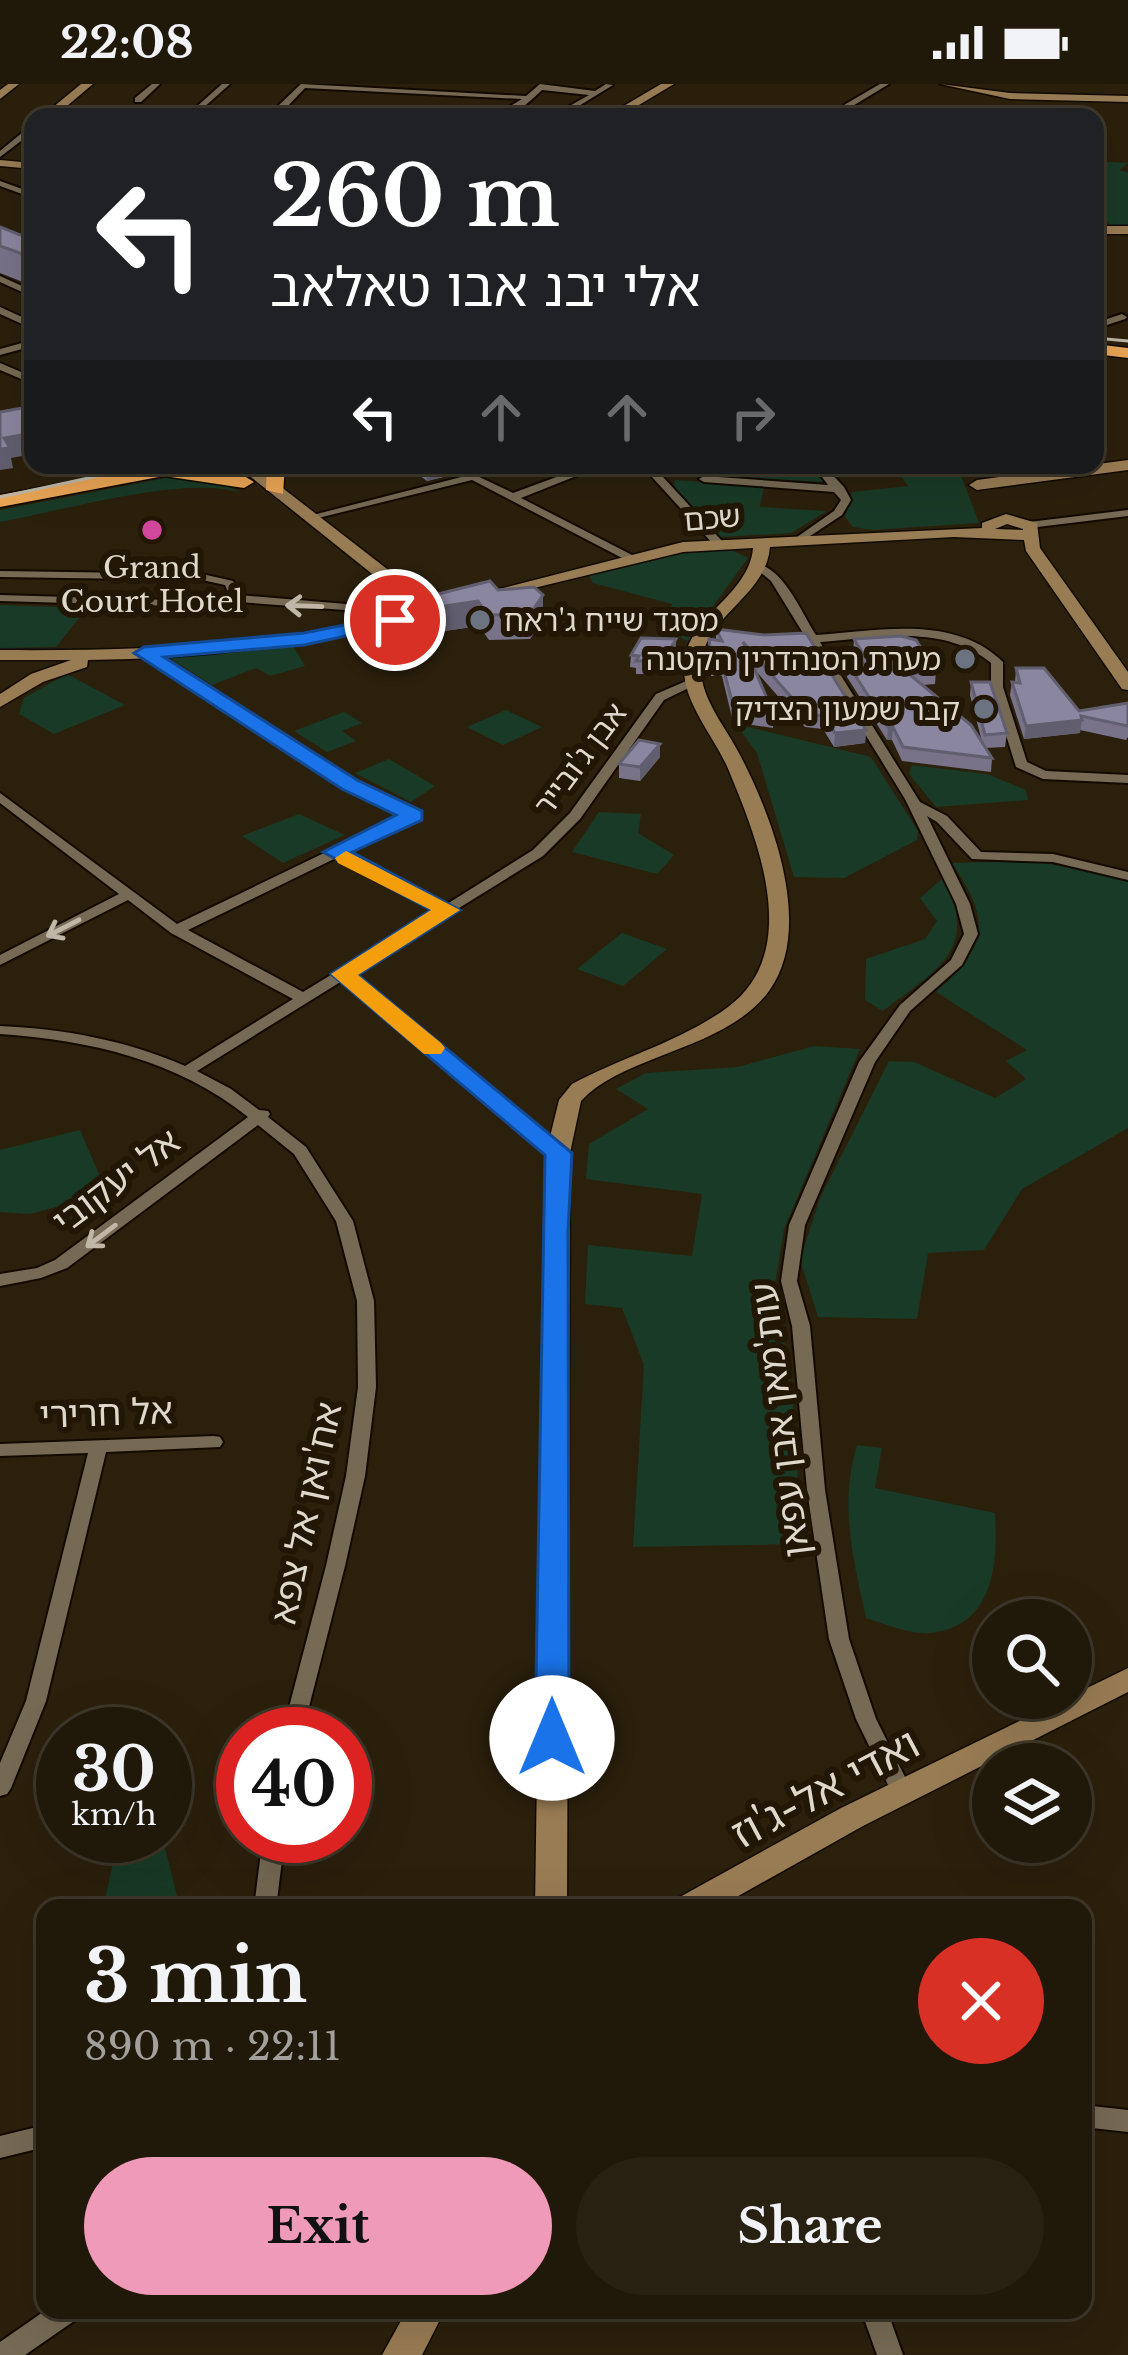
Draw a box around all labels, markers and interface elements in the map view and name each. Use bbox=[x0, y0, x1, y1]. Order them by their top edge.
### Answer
text: 22:08 bbox=[60, 14, 194, 70]
text: 260 m bbox=[270, 145, 560, 249]
icon: left bbox=[72, 156, 228, 312]
text: אלי יבנ אבו טאלאב bbox=[270, 254, 701, 321]
icon: left bbox=[342, 384, 408, 450]
icon: ahead bbox=[468, 384, 534, 450]
icon: ahead bbox=[594, 384, 660, 450]
icon: right bbox=[720, 384, 786, 450]
street label: שכם bbox=[682, 497, 742, 539]
marker: Grand Court Hotel bbox=[139, 517, 165, 543]
place label: Grand Court Hotel bbox=[61, 549, 243, 620]
pin bbox=[344, 569, 446, 671]
icon: arrive bbox=[362, 587, 428, 653]
one-way arrow bbox=[285, 594, 324, 617]
place label: מסגד שייח ג'ראח bbox=[504, 602, 719, 639]
marker: מסגד שייח ג'ראח bbox=[467, 607, 493, 633]
place label: מערת הסנהדרין הקטנה bbox=[646, 641, 941, 678]
marker: מערת הסנהדרין הקטנה bbox=[952, 646, 978, 672]
place label: קבר שמעון הצדיק bbox=[735, 691, 960, 728]
street label: אבן ג'ובייר bbox=[526, 696, 634, 822]
marker: קבר שמעון הצדיק bbox=[971, 696, 997, 722]
one-way arrow bbox=[46, 917, 82, 940]
street label: אל יעקובי bbox=[43, 1118, 189, 1244]
one-way arrow bbox=[86, 1222, 118, 1249]
street label: עות'מאן אבן עפאן bbox=[741, 1280, 819, 1560]
street label: אל חרירי bbox=[38, 1388, 174, 1438]
street label: אח'ואן אל צפא bbox=[261, 1398, 351, 1628]
map controls bbox=[972, 1599, 1092, 1863]
button: search bbox=[972, 1599, 1092, 1719]
position arrow bbox=[489, 1675, 615, 1801]
speed limit sign: 40 bbox=[216, 1707, 372, 1863]
street label: ואדי אל-ג'וז bbox=[722, 1717, 928, 1859]
text: 30 bbox=[72, 1733, 156, 1807]
button: layers bbox=[972, 1743, 1092, 1863]
text: km/h bbox=[71, 1796, 157, 1833]
text: 3 min bbox=[84, 1932, 307, 2021]
button: close bbox=[918, 1938, 1044, 2064]
text: 890 m · 22:11 bbox=[84, 2022, 341, 2071]
button: Exit bbox=[84, 2157, 552, 2295]
button: Share bbox=[576, 2157, 1044, 2295]

